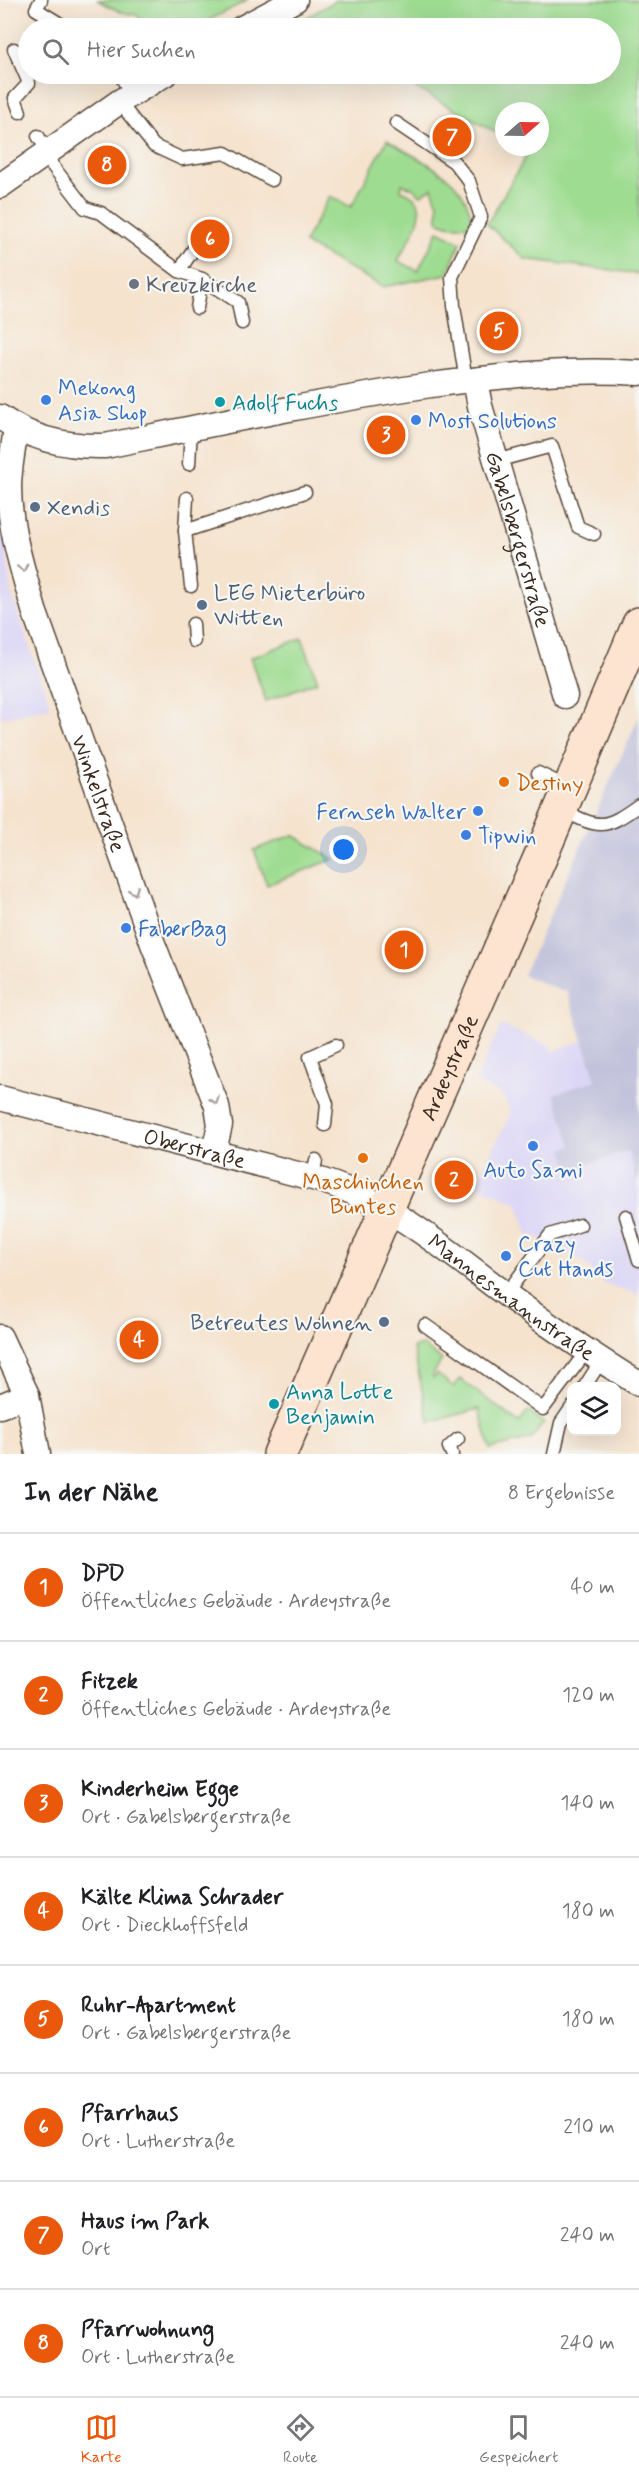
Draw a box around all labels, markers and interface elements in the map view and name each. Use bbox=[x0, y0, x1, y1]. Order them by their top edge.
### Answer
search box bbox=[18, 18, 621, 84]
icon: search bbox=[39, 35, 72, 68]
text: Hier suchen bbox=[87, 37, 196, 65]
north arrow bbox=[495, 102, 549, 156]
pin: 7 bbox=[432, 114, 472, 160]
pin: 8 bbox=[88, 142, 126, 188]
pin: 6 bbox=[190, 216, 230, 262]
place label: Kreuzkirche bbox=[146, 272, 257, 300]
marker: Kreuzkirche bbox=[127, 277, 141, 291]
pin: 5 bbox=[480, 308, 518, 354]
place label: Mekong Asia Shop bbox=[58, 375, 147, 428]
place label: Adolf Fuchs bbox=[232, 390, 338, 418]
marker: Mekong Asia Shop bbox=[39, 393, 53, 407]
marker: Adolf Fuchs bbox=[213, 395, 227, 409]
place label: Most Solutions bbox=[428, 408, 557, 436]
pin: 3 bbox=[366, 412, 406, 458]
marker: Most Solutions bbox=[409, 413, 423, 427]
street label: Gabelsbergerstraße bbox=[478, 448, 556, 631]
place label: Xendis bbox=[47, 495, 110, 523]
marker: Xendis bbox=[28, 500, 42, 514]
one-way arrow bbox=[15, 562, 28, 572]
place label: LEG Mieterbüro Witten bbox=[214, 580, 365, 633]
marker: LEG Mieterbüro Witten bbox=[195, 598, 209, 612]
street label: Winkelstraße bbox=[64, 732, 131, 857]
place label: Destiny bbox=[516, 770, 583, 798]
marker: Destiny bbox=[497, 775, 511, 789]
place label: Fernseh Walter bbox=[316, 799, 467, 827]
marker: Fernseh Walter bbox=[471, 804, 485, 818]
place label: Tipwin bbox=[478, 823, 536, 851]
marker: Tipwin bbox=[459, 828, 473, 842]
your location bbox=[329, 835, 358, 864]
one-way arrow bbox=[126, 885, 139, 896]
place label: FaberBag bbox=[138, 916, 227, 947]
marker: FaberBag bbox=[119, 921, 133, 935]
pin: 1 bbox=[384, 928, 424, 972]
street label: Ardeystraße bbox=[415, 1010, 486, 1125]
one-way arrow bbox=[207, 1094, 220, 1105]
street label: Oberstraße bbox=[140, 1123, 248, 1176]
marker: Auto Sami bbox=[526, 1139, 540, 1153]
marker: Maschinchen Buntes bbox=[356, 1151, 370, 1165]
place label: Auto Sami bbox=[483, 1157, 583, 1185]
pin: 2 bbox=[434, 1158, 474, 1202]
place label: Maschinchen Buntes bbox=[302, 1169, 424, 1222]
street label: Mannesmannstraße bbox=[422, 1228, 600, 1368]
place label: Crazy Cut Hands bbox=[518, 1231, 614, 1284]
marker: Crazy Cut Hands bbox=[499, 1249, 513, 1263]
place label: Betreutes Wohnen bbox=[190, 1310, 372, 1338]
marker: Betreutes Wohnen bbox=[377, 1315, 391, 1329]
pin: 4 bbox=[120, 1318, 158, 1362]
place label: Anna Lotte Benjamin bbox=[286, 1379, 394, 1432]
map controls bbox=[567, 1382, 621, 1436]
button: layers bbox=[567, 1382, 621, 1436]
marker: Anna Lotte Benjamin bbox=[267, 1397, 281, 1411]
text: In der Nähe bbox=[24, 1476, 158, 1510]
text: 8 Ergebnisse bbox=[508, 1480, 615, 1507]
text: DPD bbox=[81, 1560, 125, 1588]
text: 1 bbox=[39, 1574, 48, 1601]
text: 40 m bbox=[571, 1574, 615, 1601]
text: Öffentliches Gebäude · Ardeystraße bbox=[81, 1588, 391, 1615]
text: Fitzek bbox=[81, 1668, 138, 1696]
text: 2 bbox=[39, 1682, 48, 1709]
text: 120 m bbox=[562, 1682, 615, 1709]
text: Öffentliches Gebäude · Ardeystraße bbox=[81, 1696, 391, 1723]
text: Kinderheim Egge bbox=[81, 1776, 239, 1804]
text: 3 bbox=[39, 1790, 48, 1817]
text: 140 m bbox=[561, 1790, 615, 1817]
text: Ort · Gabelsbergerstraße bbox=[81, 1804, 291, 1831]
text: Kälte Klima Schrader bbox=[81, 1884, 283, 1912]
text: 4 bbox=[38, 1898, 49, 1925]
text: 180 m bbox=[562, 1898, 615, 1925]
text: Ort · Dieckhoffsfeld bbox=[81, 1912, 248, 1939]
text: Ruhr-Apartment bbox=[81, 1992, 236, 2020]
text: 5 bbox=[38, 2006, 50, 2033]
text: 180 m bbox=[562, 2006, 615, 2033]
text: Ort · Gabelsbergerstraße bbox=[81, 2020, 291, 2047]
text: Pfarrhaus bbox=[81, 2100, 178, 2128]
text: 6 bbox=[38, 2114, 49, 2141]
text: 210 m bbox=[563, 2114, 615, 2141]
text: Ort · Lutherstraße bbox=[81, 2128, 235, 2155]
text: Haus im Park bbox=[81, 2208, 209, 2236]
text: 7 bbox=[37, 2222, 50, 2249]
text: 240 m bbox=[560, 2222, 615, 2249]
text: Ort bbox=[81, 2236, 110, 2263]
text: Pfarrwohnung bbox=[81, 2316, 214, 2344]
text: 8 bbox=[38, 2330, 49, 2357]
text: 240 m bbox=[560, 2330, 615, 2357]
text: Ort · Lutherstraße bbox=[81, 2344, 235, 2371]
tab: Karte bbox=[81, 2411, 122, 2468]
tab: Route bbox=[283, 2411, 318, 2468]
tab: Gespeichert bbox=[479, 2411, 558, 2468]

